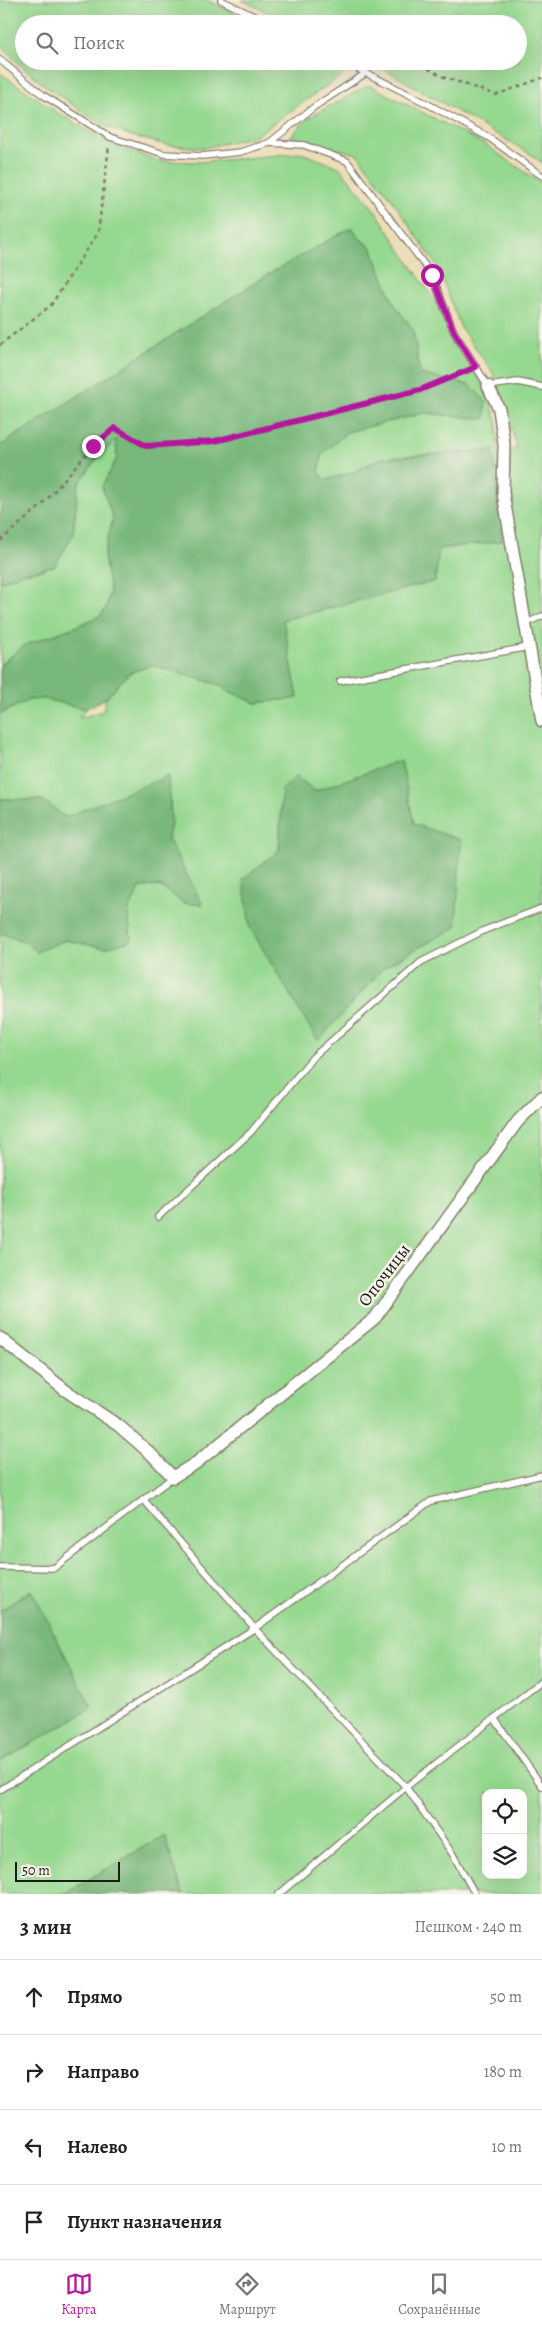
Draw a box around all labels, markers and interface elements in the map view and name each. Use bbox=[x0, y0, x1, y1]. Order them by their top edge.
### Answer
search box bbox=[15, 15, 527, 70]
icon: search bbox=[33, 29, 61, 57]
text: Поиск bbox=[73, 30, 125, 56]
route start bbox=[421, 264, 444, 287]
route end bbox=[82, 435, 105, 458]
street label: Опочицы bbox=[352, 1239, 416, 1311]
map controls bbox=[482, 1789, 527, 1879]
button: locate bbox=[482, 1789, 527, 1834]
button: layers bbox=[482, 1834, 527, 1879]
scale bar bbox=[15, 1859, 120, 1882]
text: 50 m bbox=[22, 1861, 50, 1880]
text: 3 мин bbox=[20, 1913, 72, 1941]
text: Пешком · 240 m bbox=[414, 1916, 522, 1938]
icon: ahead bbox=[20, 1983, 48, 2011]
text: Прямо bbox=[67, 1984, 122, 2010]
text: 50 m bbox=[490, 1986, 522, 2008]
icon: right bbox=[20, 2058, 48, 2086]
text: Направо bbox=[67, 2059, 139, 2085]
text: 180 m bbox=[484, 2061, 522, 2083]
icon: left bbox=[20, 2133, 48, 2161]
text: Налево bbox=[67, 2134, 127, 2160]
text: 10 m bbox=[492, 2136, 522, 2158]
icon: arrive bbox=[20, 2208, 48, 2236]
text: Пункт назначения bbox=[67, 2209, 222, 2235]
tab: Карта bbox=[61, 2270, 97, 2319]
tab: Маршрут bbox=[219, 2270, 276, 2319]
tab: Сохранённые bbox=[398, 2270, 481, 2319]

